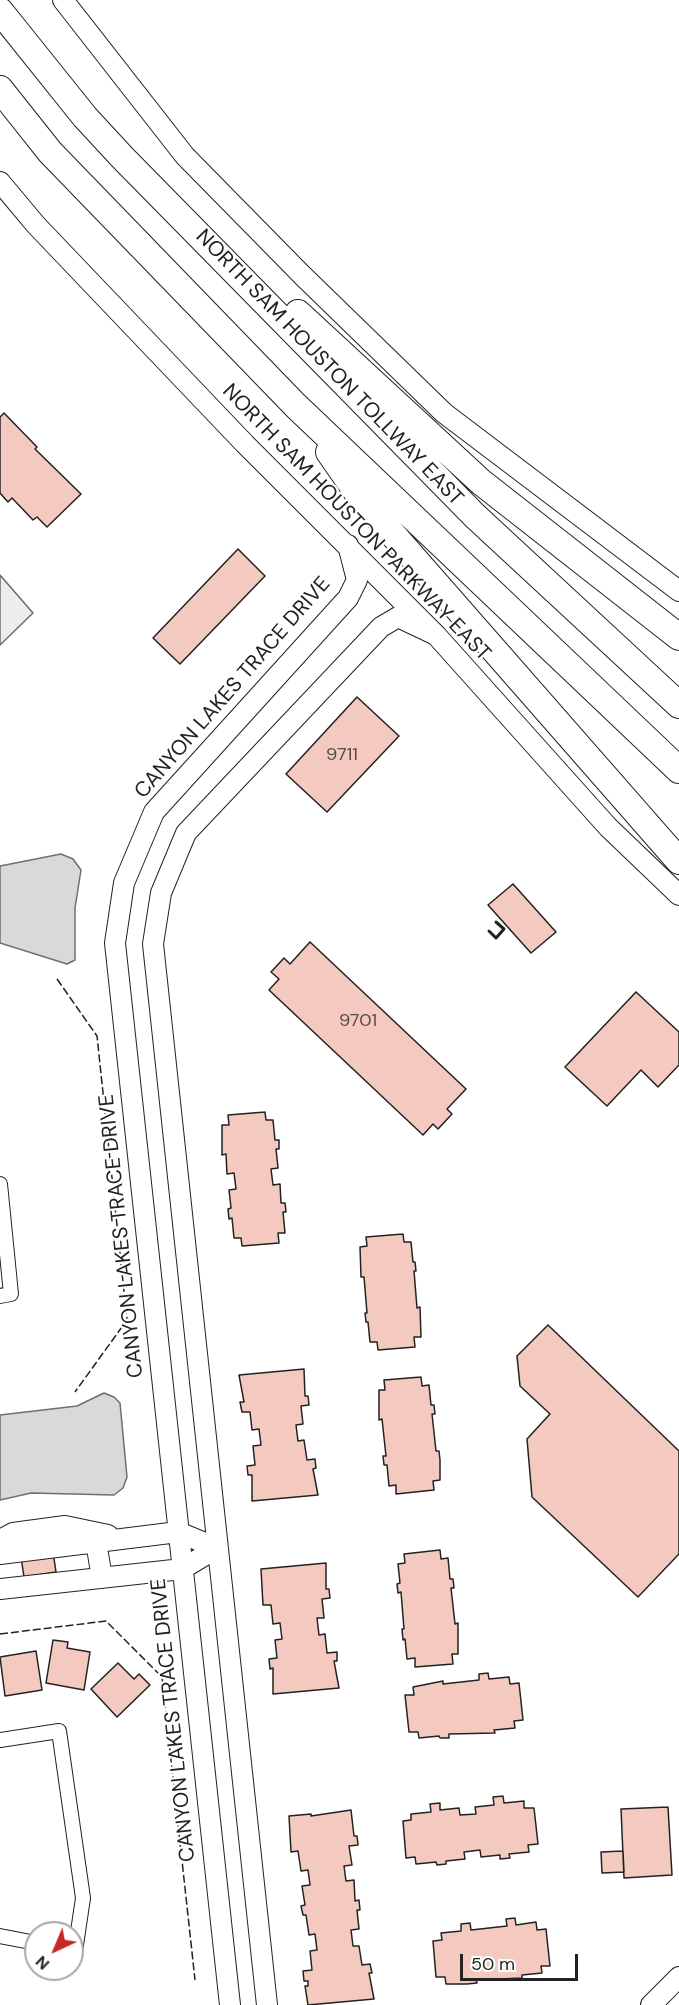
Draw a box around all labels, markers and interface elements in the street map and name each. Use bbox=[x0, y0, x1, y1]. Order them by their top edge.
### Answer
street label: NORTH SAM HOUSTON TOLLWAY EAST bbox=[190, 225, 468, 511]
street label: NORTH SAM HOUSTON PARKWAY EAST bbox=[217, 379, 495, 667]
street label: CANYON LAKES TRACE DRIVE bbox=[130, 572, 336, 804]
house number: 9711 bbox=[326, 744, 358, 766]
house number: 9701 bbox=[339, 1010, 377, 1032]
street label: CANYON LAKES TRACE DRIVE bbox=[95, 1093, 149, 1379]
street label: CANYON LAKES TRACE DRIVE bbox=[147, 1577, 201, 1863]
north arrow bbox=[24, 1921, 84, 1981]
scale bar bbox=[463, 1942, 582, 1980]
text: N bbox=[31, 1951, 54, 1974]
text: 50 m bbox=[471, 1952, 515, 1976]

